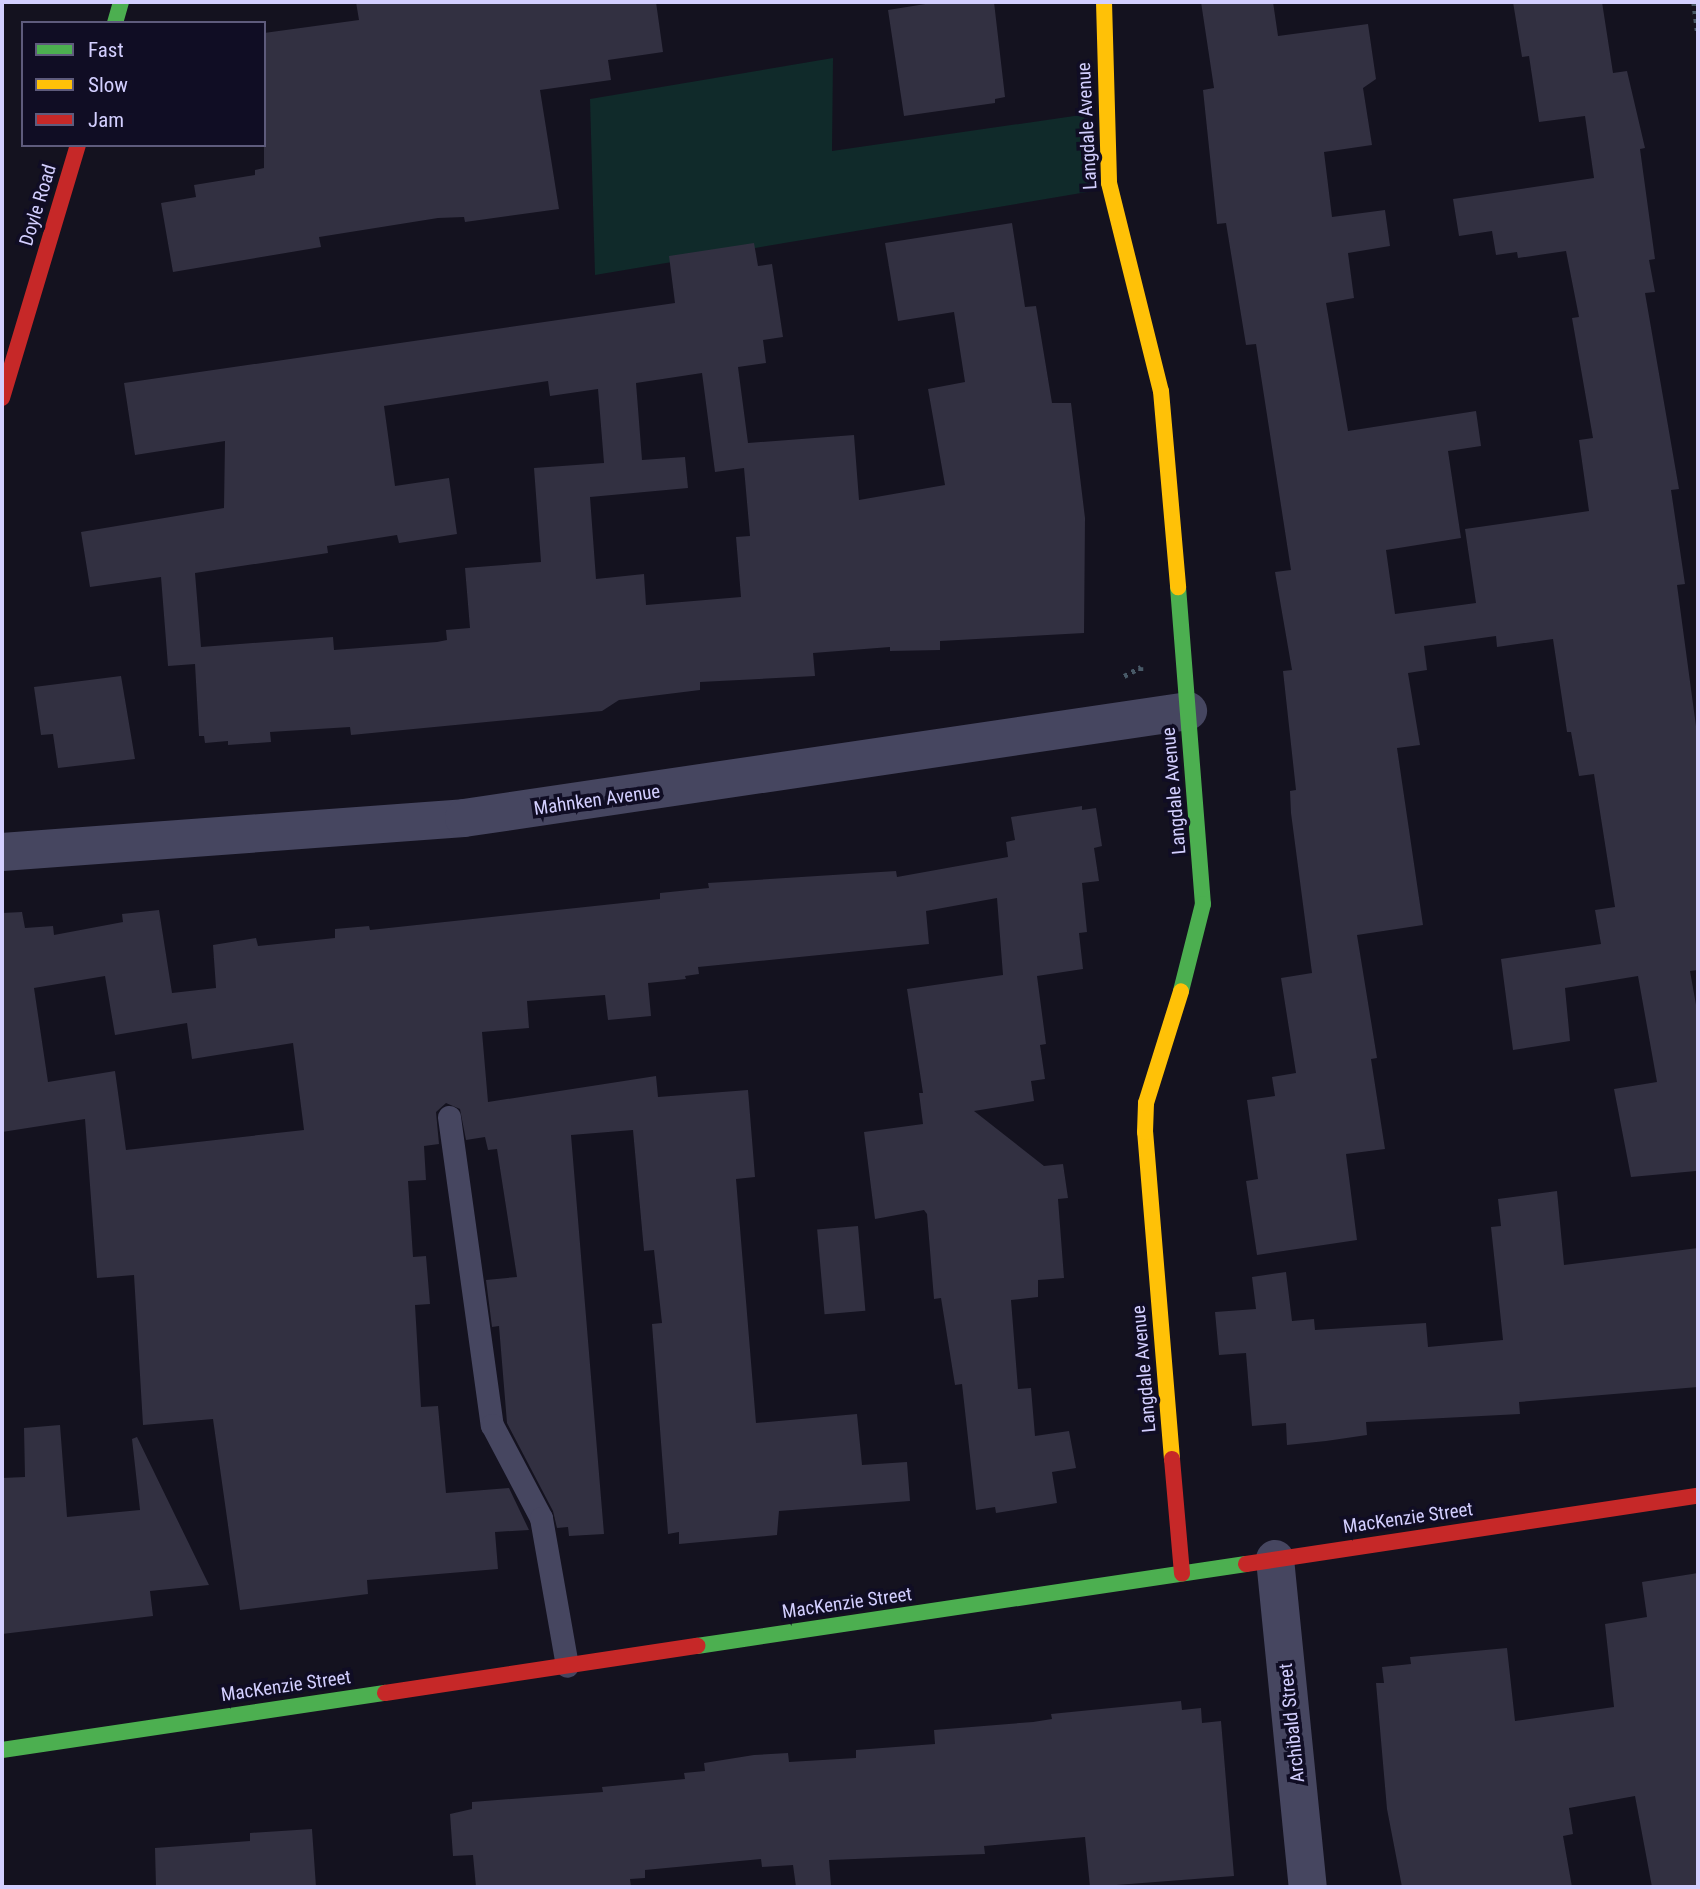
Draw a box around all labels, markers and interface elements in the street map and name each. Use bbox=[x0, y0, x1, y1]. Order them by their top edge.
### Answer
legend bbox=[21, 21, 266, 147]
text: Fast bbox=[88, 38, 124, 62]
street label: Langdale Avenue bbox=[1072, 62, 1102, 190]
text: Slow bbox=[88, 73, 128, 97]
text: Jam bbox=[88, 108, 124, 132]
street label: Doyle Road bbox=[15, 162, 61, 248]
street label: Langdale Avenue bbox=[1157, 726, 1191, 856]
street label: Mahnken Avenue bbox=[532, 780, 662, 820]
street label: Langdale Avenue bbox=[1127, 1304, 1161, 1434]
street label: MacKenzie Street bbox=[1342, 1498, 1474, 1538]
street label: MacKenzie Street bbox=[781, 1583, 913, 1623]
street label: Archibald Street bbox=[1274, 1662, 1310, 1784]
street label: MacKenzie Street bbox=[220, 1666, 352, 1706]

